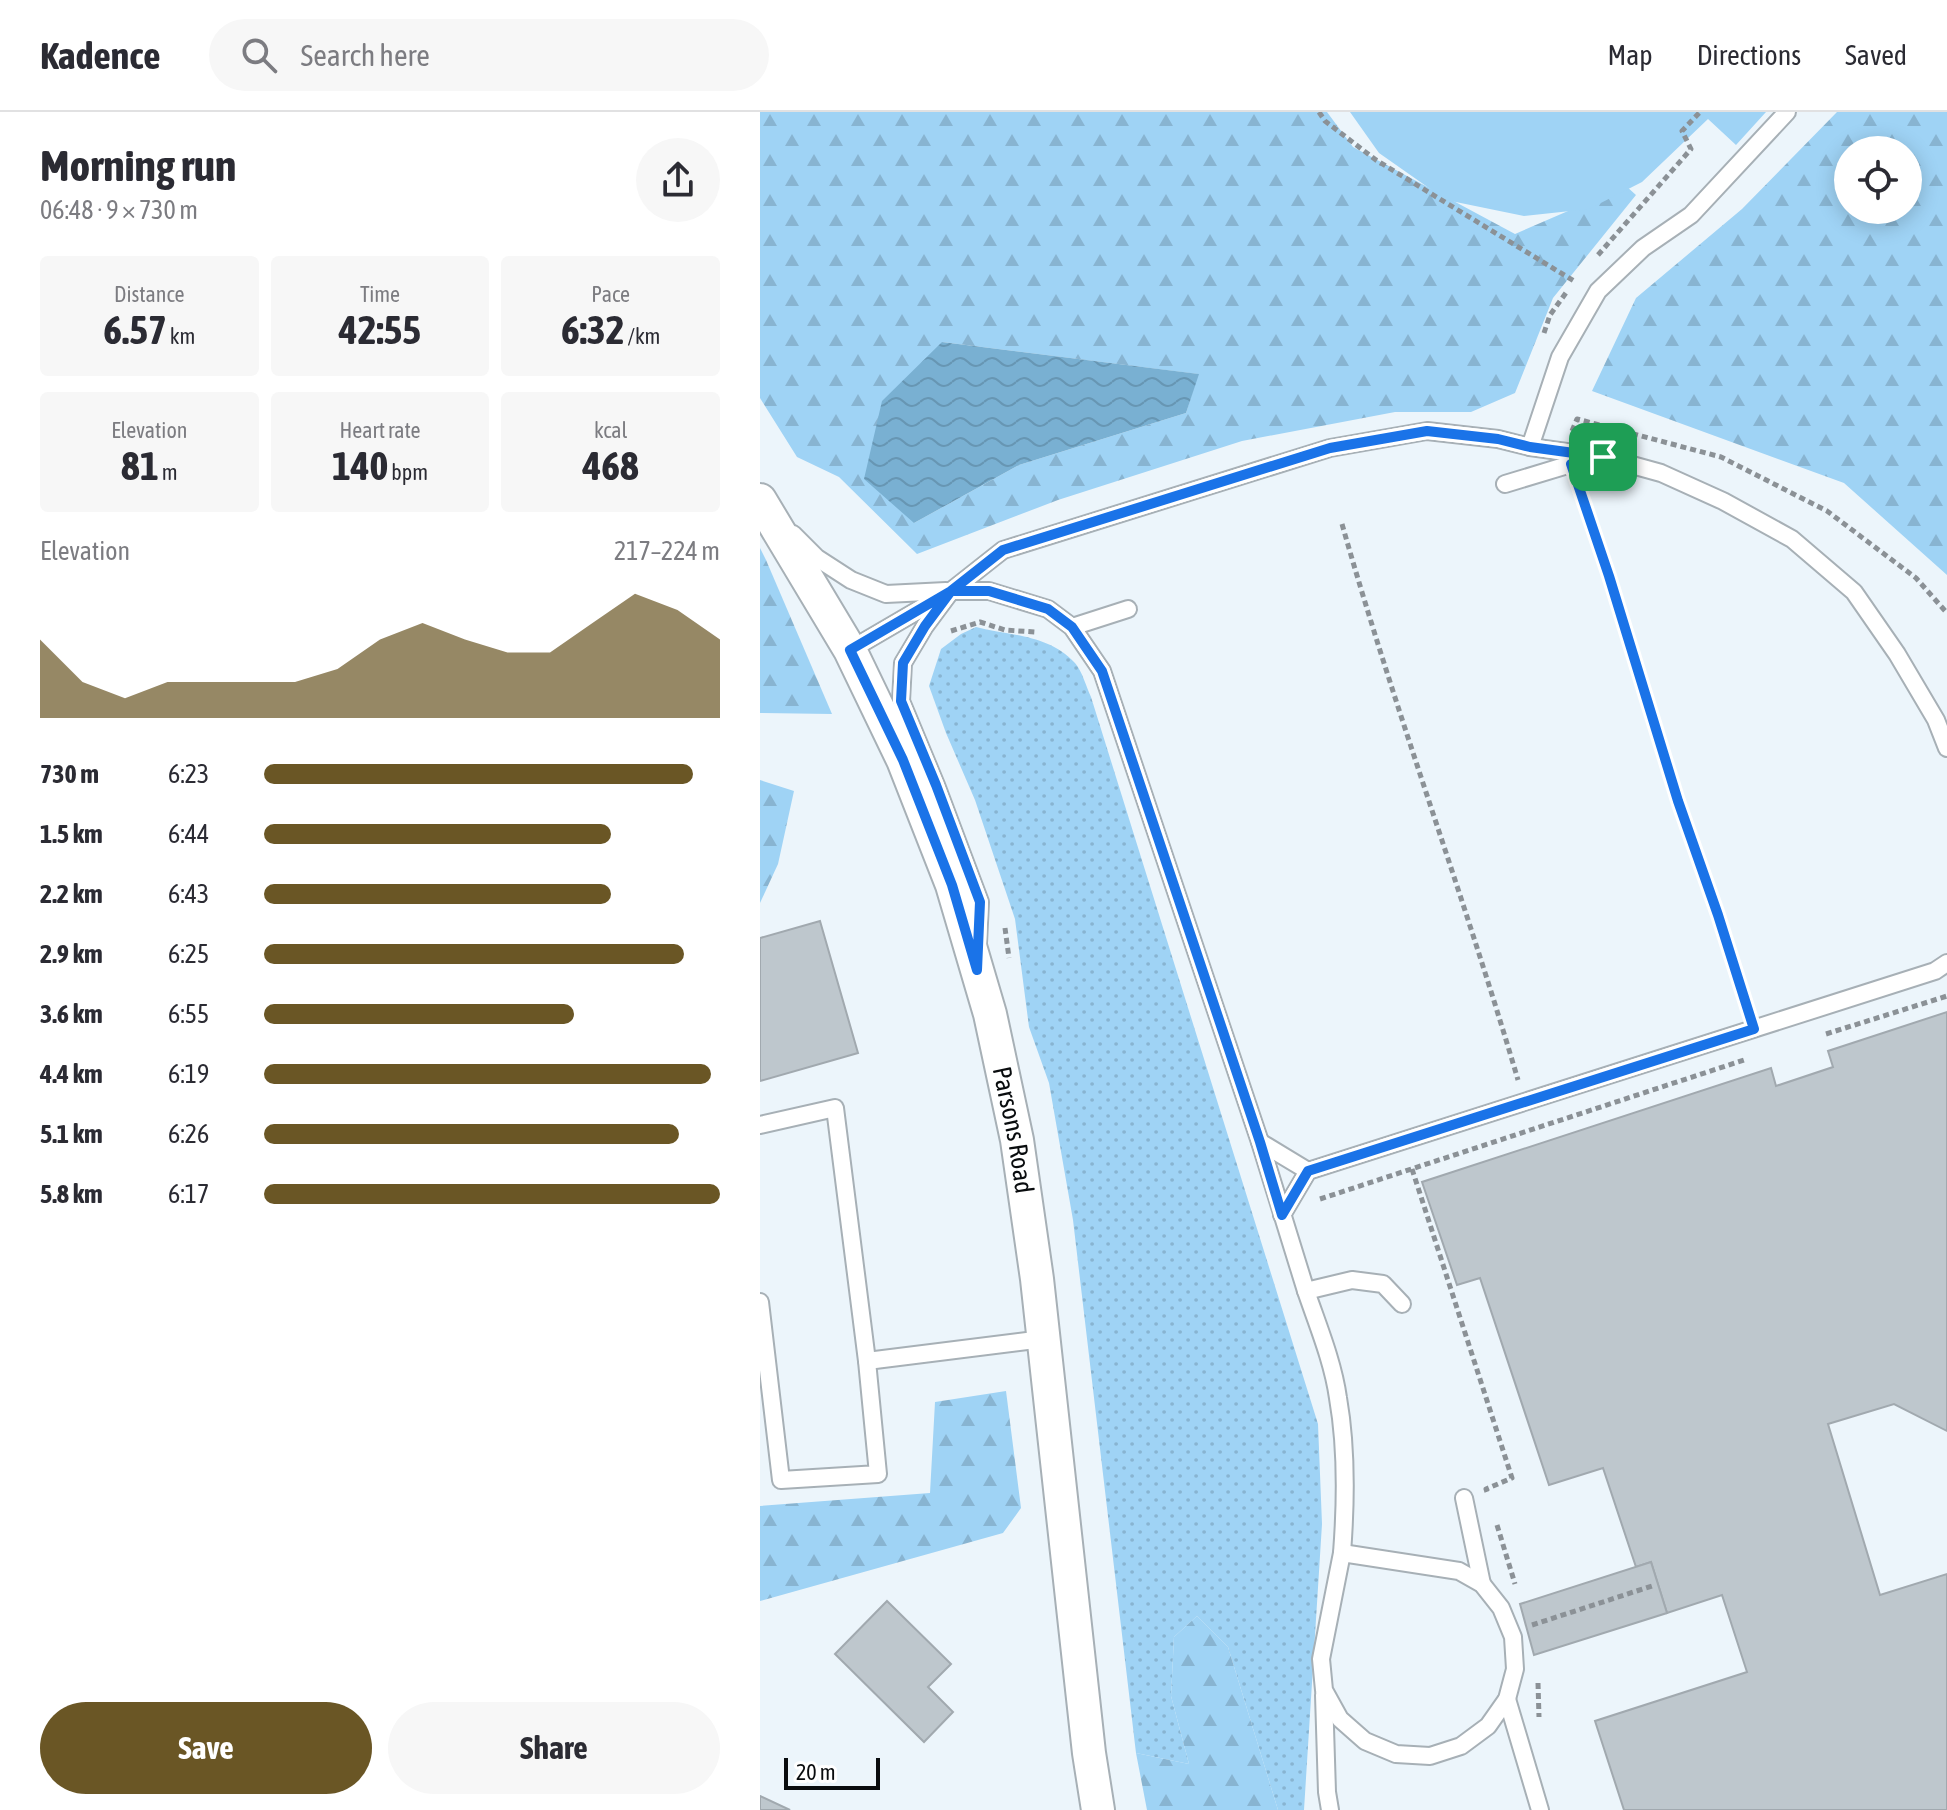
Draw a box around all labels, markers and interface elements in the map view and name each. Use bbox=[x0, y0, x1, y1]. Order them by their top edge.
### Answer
search box bbox=[209, 19, 769, 91]
icon: search bbox=[237, 33, 281, 77]
text: Kadence bbox=[40, 34, 161, 77]
text: Search here bbox=[301, 38, 430, 72]
text: Map bbox=[1608, 39, 1653, 71]
text: Directions bbox=[1697, 39, 1801, 71]
text: Saved bbox=[1845, 39, 1907, 71]
map controls bbox=[1834, 136, 1922, 224]
button: locate bbox=[1834, 136, 1922, 224]
button: share bbox=[636, 138, 720, 222]
text: Morning run bbox=[40, 140, 236, 190]
text: 06:48 · 9 × 730 m bbox=[40, 195, 198, 225]
text: Distance bbox=[114, 281, 185, 307]
text: Time bbox=[360, 281, 400, 307]
text: Pace bbox=[591, 281, 630, 307]
text: 6.57 bbox=[103, 307, 167, 352]
text: 42:55 bbox=[339, 307, 421, 352]
text: 6:32 bbox=[561, 307, 624, 352]
text: km bbox=[167, 323, 195, 349]
text: /km bbox=[624, 323, 660, 349]
text: Elevation bbox=[111, 417, 187, 443]
text: Heart rate bbox=[339, 417, 421, 443]
text: kcal bbox=[594, 417, 627, 443]
pin bbox=[1569, 423, 1637, 491]
icon: arrive bbox=[1581, 435, 1625, 479]
text: 81 bbox=[121, 443, 159, 488]
text: 140 bbox=[332, 443, 388, 488]
text: 468 bbox=[582, 443, 639, 488]
text: m bbox=[159, 459, 178, 485]
text: bpm bbox=[388, 459, 428, 485]
text: Elevation bbox=[40, 536, 130, 566]
text: 217–224 m bbox=[614, 536, 720, 566]
text: 730 m bbox=[40, 759, 99, 789]
text: 6:23 bbox=[168, 759, 209, 789]
text: 1.5 km bbox=[40, 819, 103, 849]
text: 6:44 bbox=[168, 819, 209, 849]
text: 2.2 km bbox=[40, 879, 103, 909]
text: 6:43 bbox=[168, 879, 209, 909]
text: 2.9 km bbox=[40, 939, 103, 969]
text: 6:25 bbox=[168, 939, 209, 969]
text: 3.6 km bbox=[40, 999, 103, 1029]
text: 6:55 bbox=[168, 999, 209, 1029]
text: 4.4 km bbox=[40, 1059, 103, 1089]
text: 6:19 bbox=[168, 1059, 209, 1089]
street label: Parsons Road bbox=[987, 1064, 1039, 1195]
text: 5.1 km bbox=[40, 1119, 103, 1149]
text: 6:26 bbox=[168, 1119, 209, 1149]
text: 5.8 km bbox=[40, 1179, 103, 1209]
text: 6:17 bbox=[168, 1179, 209, 1209]
button: Save bbox=[40, 1702, 372, 1794]
button: Share bbox=[388, 1702, 720, 1794]
scale bar bbox=[784, 1754, 880, 1790]
text: 20 m bbox=[796, 1759, 836, 1785]

